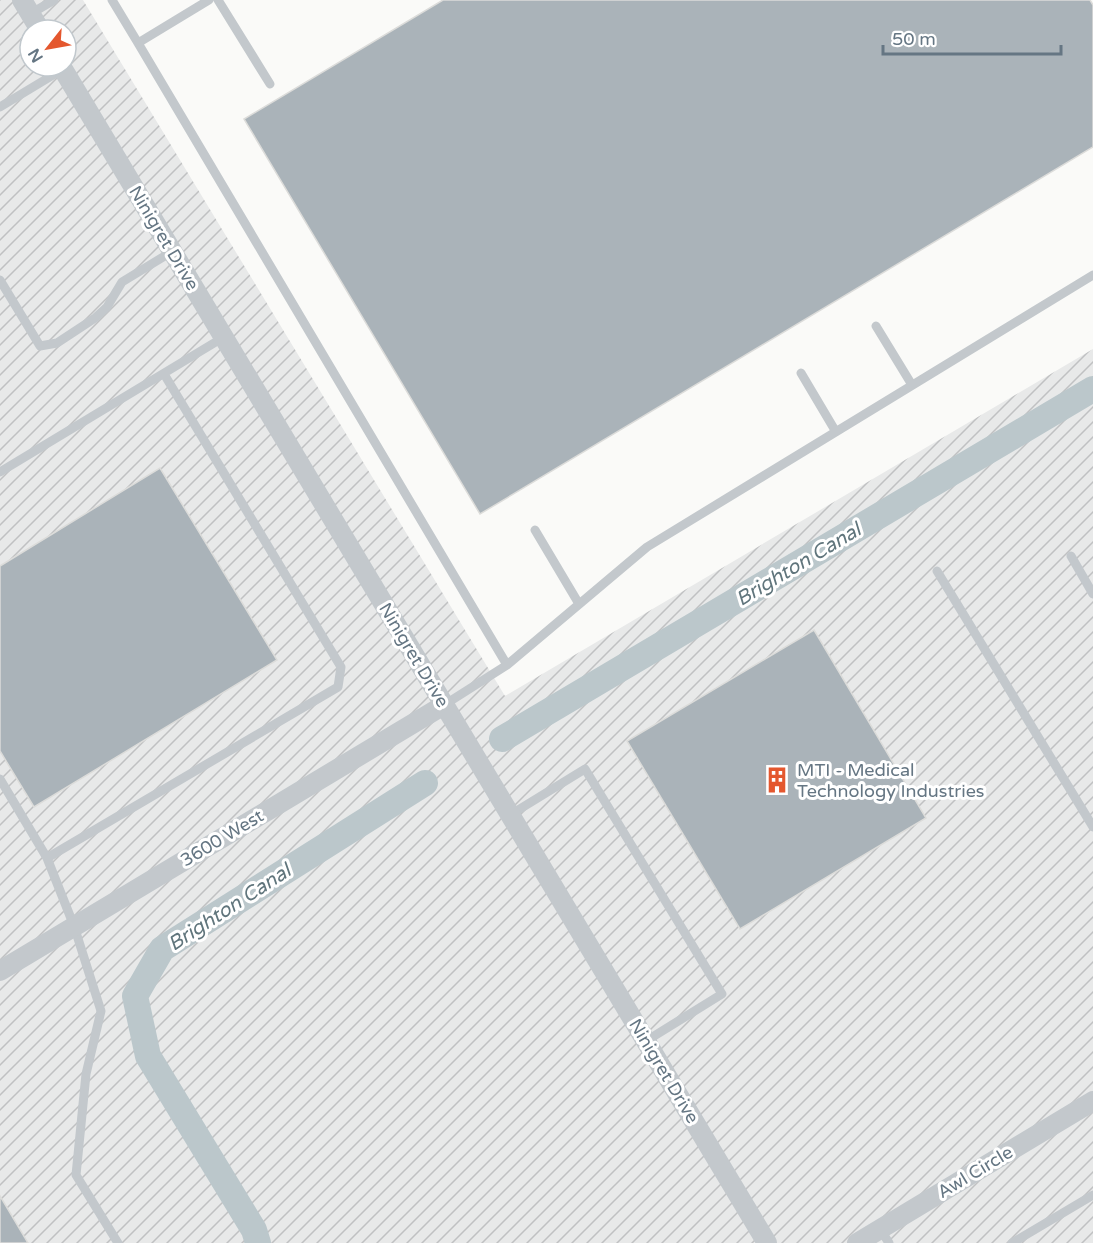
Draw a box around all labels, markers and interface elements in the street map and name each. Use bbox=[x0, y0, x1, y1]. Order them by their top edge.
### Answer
north arrow bbox=[18, 18, 78, 78]
scale bar bbox=[883, 18, 1062, 56]
text: 50 m bbox=[892, 28, 936, 50]
text: N bbox=[24, 45, 48, 66]
street label: Ninigret Drive bbox=[124, 182, 204, 294]
water label: Brighton Canal bbox=[732, 517, 867, 612]
street label: Ninigret Drive bbox=[374, 599, 454, 711]
place label: MTI - Medical Technology Industries bbox=[797, 759, 984, 802]
building icon: MTI - Medical Technology Industries bbox=[762, 765, 792, 795]
street label: 3600 West bbox=[177, 805, 268, 871]
water label: Brighton Canal bbox=[164, 858, 297, 956]
street label: Ninigret Drive bbox=[624, 1015, 704, 1127]
street label: Awl Circle bbox=[933, 1141, 1017, 1203]

